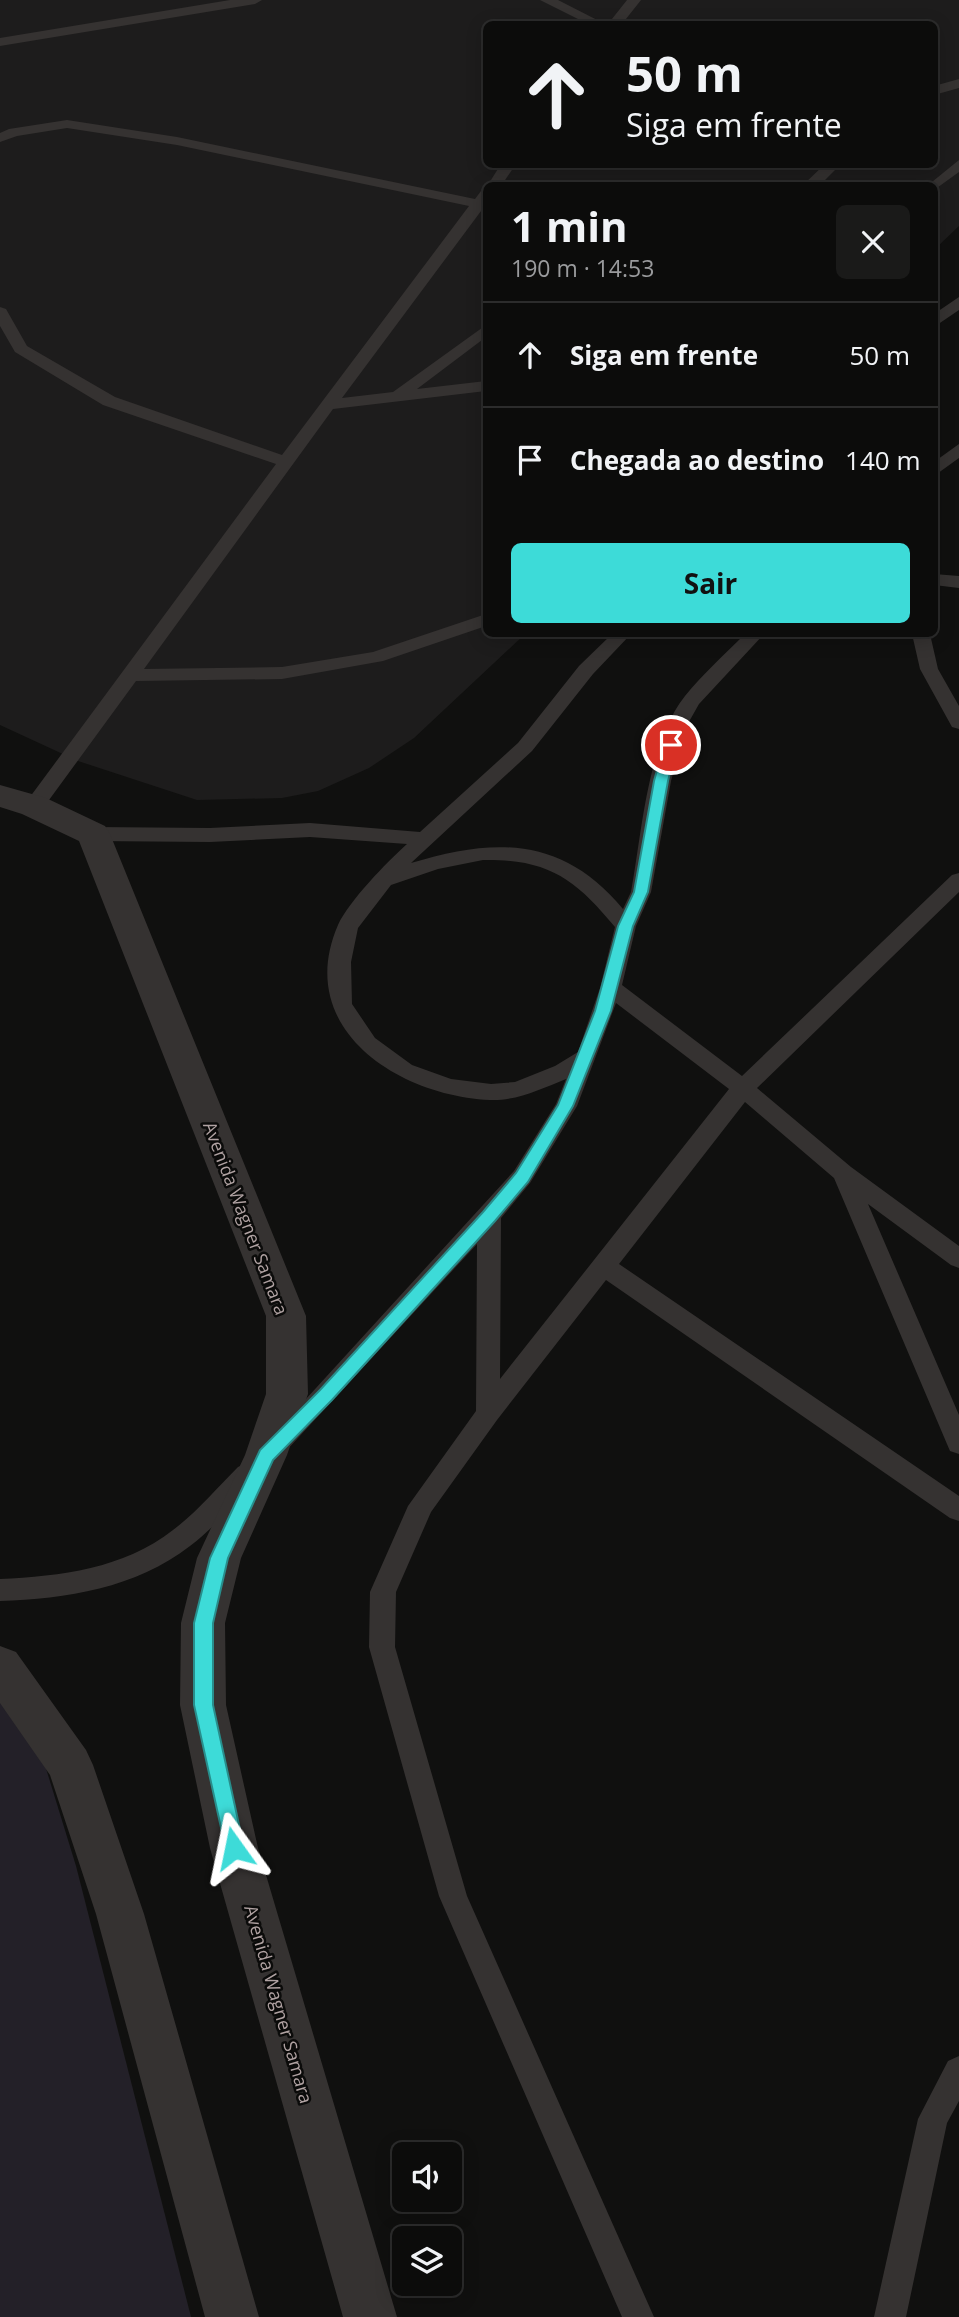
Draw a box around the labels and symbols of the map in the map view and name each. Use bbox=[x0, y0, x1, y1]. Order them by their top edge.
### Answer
pin bbox=[641, 715, 701, 775]
street label: Avenida Wagner Samara bbox=[198, 1118, 294, 1318]
position arrow bbox=[197, 1811, 271, 1885]
street label: Avenida Wagner Samara bbox=[239, 1902, 319, 2106]

